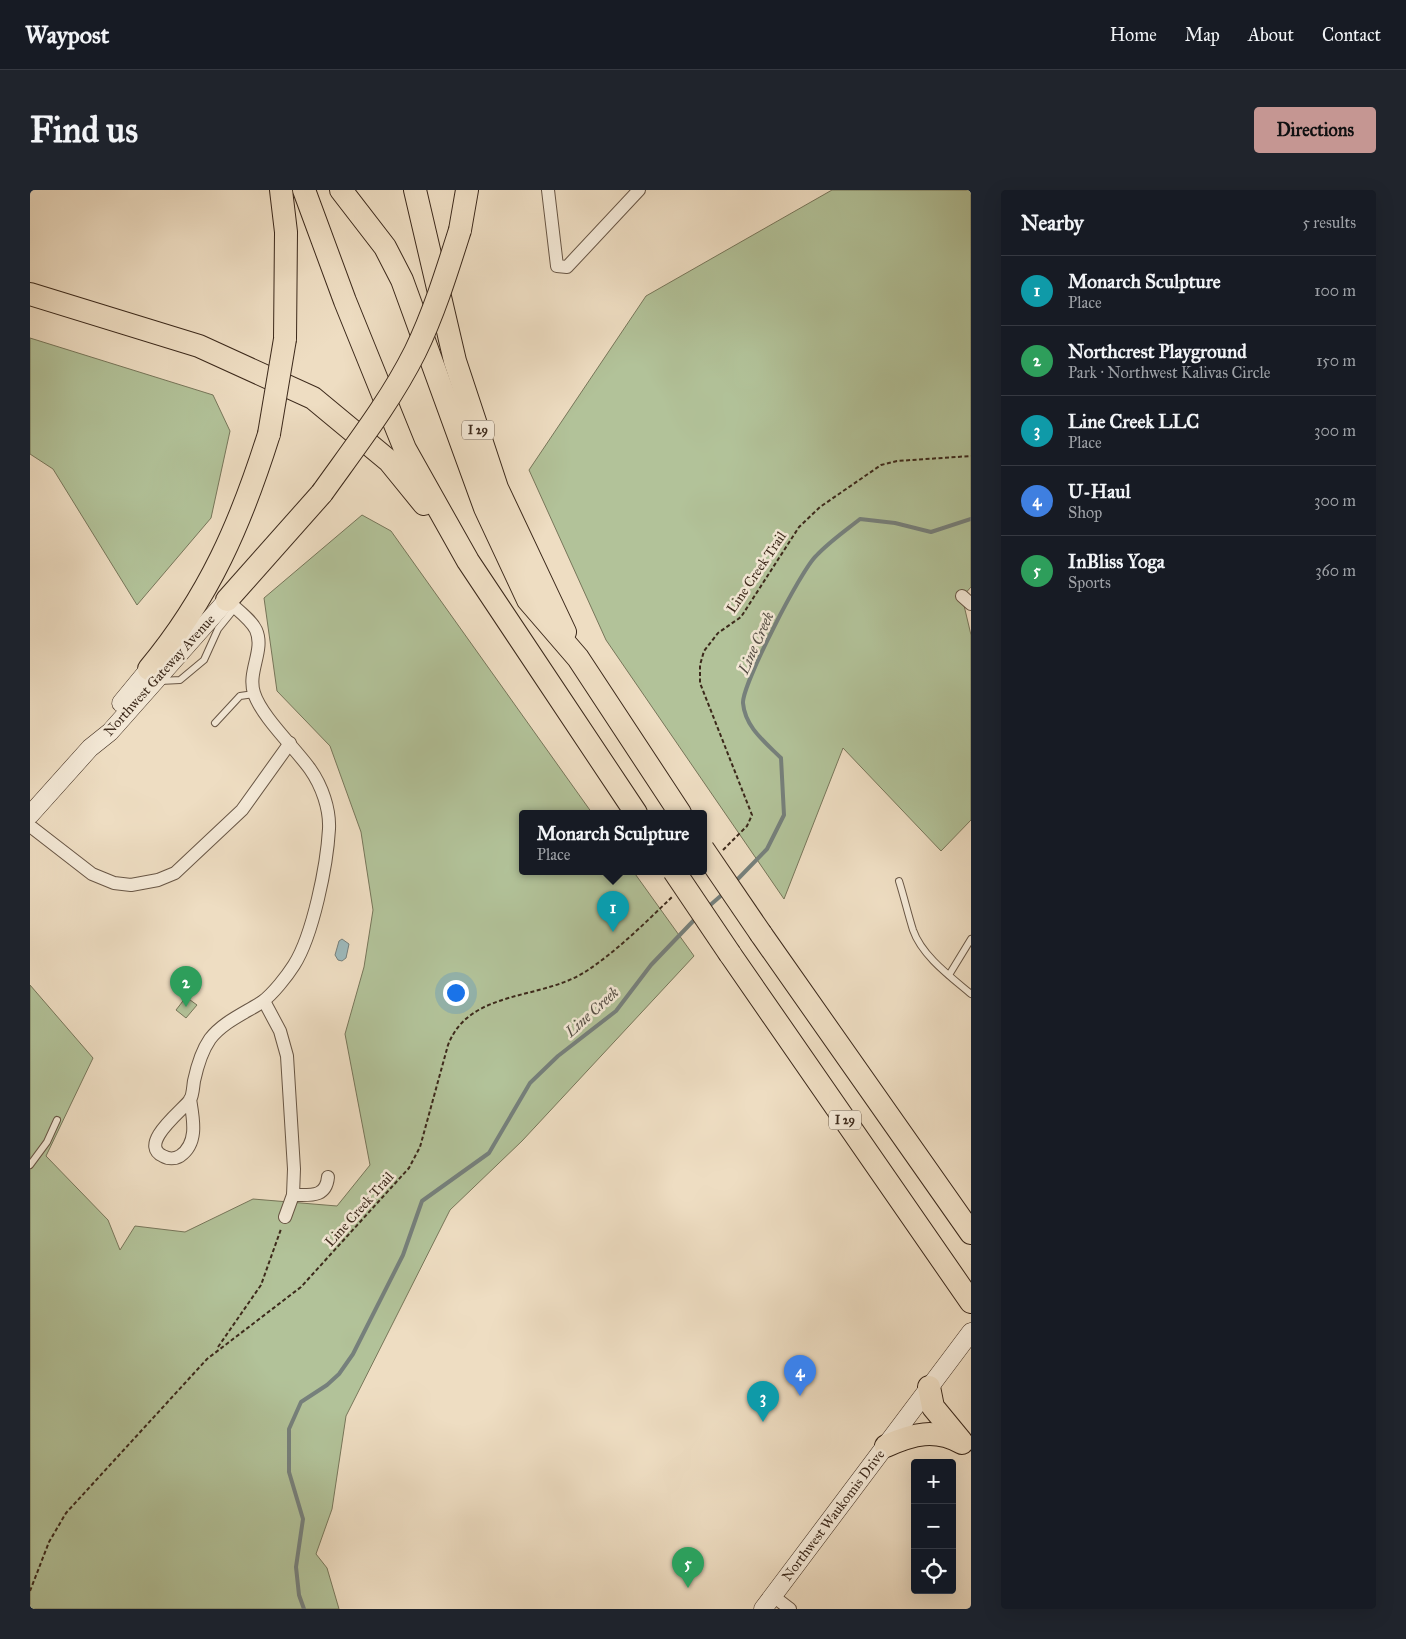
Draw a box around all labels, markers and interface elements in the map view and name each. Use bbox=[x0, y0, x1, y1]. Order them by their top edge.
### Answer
text: Waypost bbox=[25, 20, 109, 50]
text: Home bbox=[1110, 24, 1157, 46]
text: Map bbox=[1185, 24, 1220, 46]
text: About bbox=[1248, 24, 1294, 46]
text: Contact bbox=[1322, 24, 1381, 46]
button: Directions bbox=[1254, 107, 1376, 153]
text: Find us bbox=[30, 109, 138, 152]
text: Nearby bbox=[1021, 210, 1084, 236]
text: 5 results bbox=[1302, 213, 1356, 232]
text: Monarch Sculpture bbox=[1068, 270, 1221, 293]
text: 1 bbox=[1034, 281, 1040, 300]
text: 100 m bbox=[1314, 281, 1356, 300]
text: Place bbox=[1068, 293, 1102, 312]
text: Northcrest Playground bbox=[1068, 340, 1247, 363]
text: 2 bbox=[1033, 351, 1041, 370]
text: 150 m bbox=[1316, 351, 1356, 370]
text: Park · Northwest Kalivas Circle bbox=[1068, 363, 1270, 382]
text: Line Creek LLC bbox=[1068, 410, 1199, 433]
road number: I 29 bbox=[462, 420, 494, 440]
text: 3 bbox=[1034, 421, 1040, 440]
text: 300 m bbox=[1314, 421, 1356, 440]
text: Place bbox=[1068, 433, 1102, 452]
text: U-Haul bbox=[1068, 480, 1131, 503]
text: 4 bbox=[1033, 491, 1041, 510]
text: 300 m bbox=[1314, 491, 1356, 510]
text: Shop bbox=[1068, 503, 1102, 522]
street label: Line Creek Trail bbox=[723, 528, 790, 616]
text: InBliss Yoga bbox=[1068, 550, 1165, 573]
text: 5 bbox=[1033, 561, 1041, 580]
text: 360 m bbox=[1315, 561, 1356, 580]
text: Sports bbox=[1068, 573, 1111, 592]
water label: Line Creek bbox=[734, 609, 778, 678]
street label: Northwest Gateway Avenue bbox=[100, 611, 219, 740]
popup bbox=[519, 810, 707, 875]
text: Monarch Sculpture bbox=[537, 822, 689, 845]
text: Place bbox=[537, 845, 570, 864]
pin: 1 bbox=[597, 891, 629, 932]
pin: 2 bbox=[170, 966, 202, 1007]
your location bbox=[443, 980, 469, 1006]
water label: Line Creek bbox=[561, 983, 623, 1041]
road number: I 29 bbox=[829, 1110, 861, 1130]
street label: Line Creek Trail bbox=[321, 1168, 397, 1250]
pin: 4 bbox=[784, 1355, 816, 1396]
pin: 3 bbox=[747, 1381, 779, 1422]
street label: Northwest Waukomis Drive bbox=[778, 1446, 888, 1584]
map controls bbox=[911, 1459, 956, 1594]
button: + bbox=[911, 1459, 956, 1504]
button: − bbox=[911, 1504, 956, 1549]
pin: 5 bbox=[672, 1547, 704, 1588]
button: locate bbox=[911, 1549, 956, 1594]

